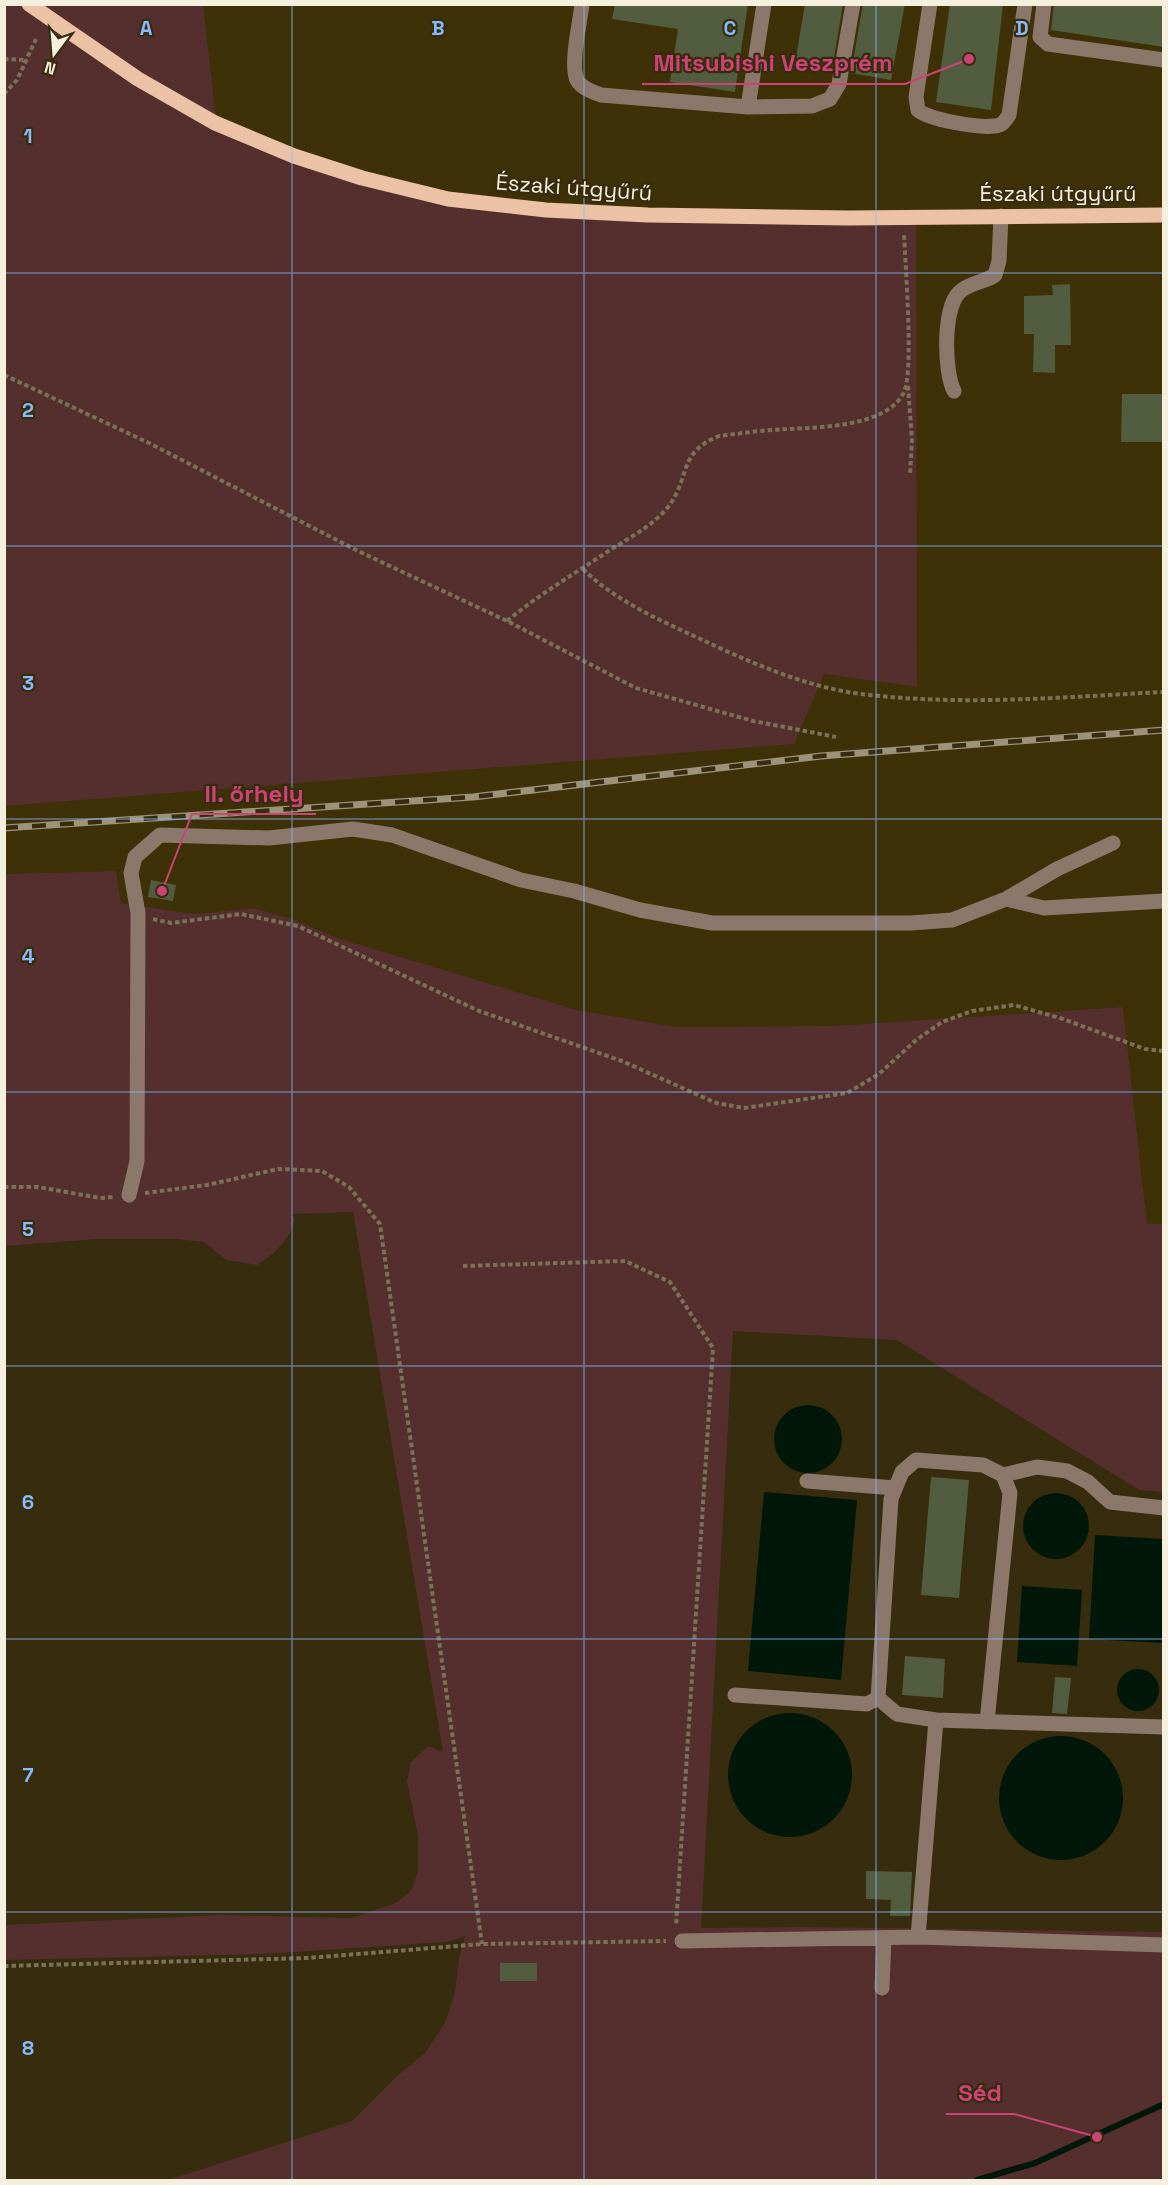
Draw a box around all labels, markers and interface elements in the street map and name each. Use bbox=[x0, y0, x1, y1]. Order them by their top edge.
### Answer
text: A bbox=[140, 15, 153, 41]
text: B bbox=[431, 15, 445, 41]
text: C bbox=[724, 15, 737, 41]
text: D bbox=[1015, 15, 1029, 41]
north arrow bbox=[24, 24, 84, 84]
callout: Mitsubishi Veszprém bbox=[642, 42, 905, 84]
text: Mitsubishi Veszprém bbox=[654, 47, 892, 78]
text: N bbox=[42, 56, 58, 80]
text: 1 bbox=[23, 123, 33, 149]
street label: Északi útgyűrű bbox=[495, 168, 653, 206]
street label: Északi útgyűrű bbox=[980, 179, 1136, 207]
text: 2 bbox=[22, 397, 34, 423]
text: 3 bbox=[22, 670, 34, 696]
callout: II. őrhely bbox=[192, 772, 316, 814]
text: II. őrhely bbox=[204, 778, 304, 809]
text: 4 bbox=[22, 943, 35, 969]
text: 5 bbox=[22, 1216, 34, 1242]
text: 6 bbox=[22, 1489, 34, 1515]
text: 7 bbox=[22, 1762, 34, 1788]
text: 8 bbox=[22, 2035, 34, 2061]
callout: Séd bbox=[946, 2072, 1014, 2114]
text: Séd bbox=[958, 2077, 1002, 2108]

